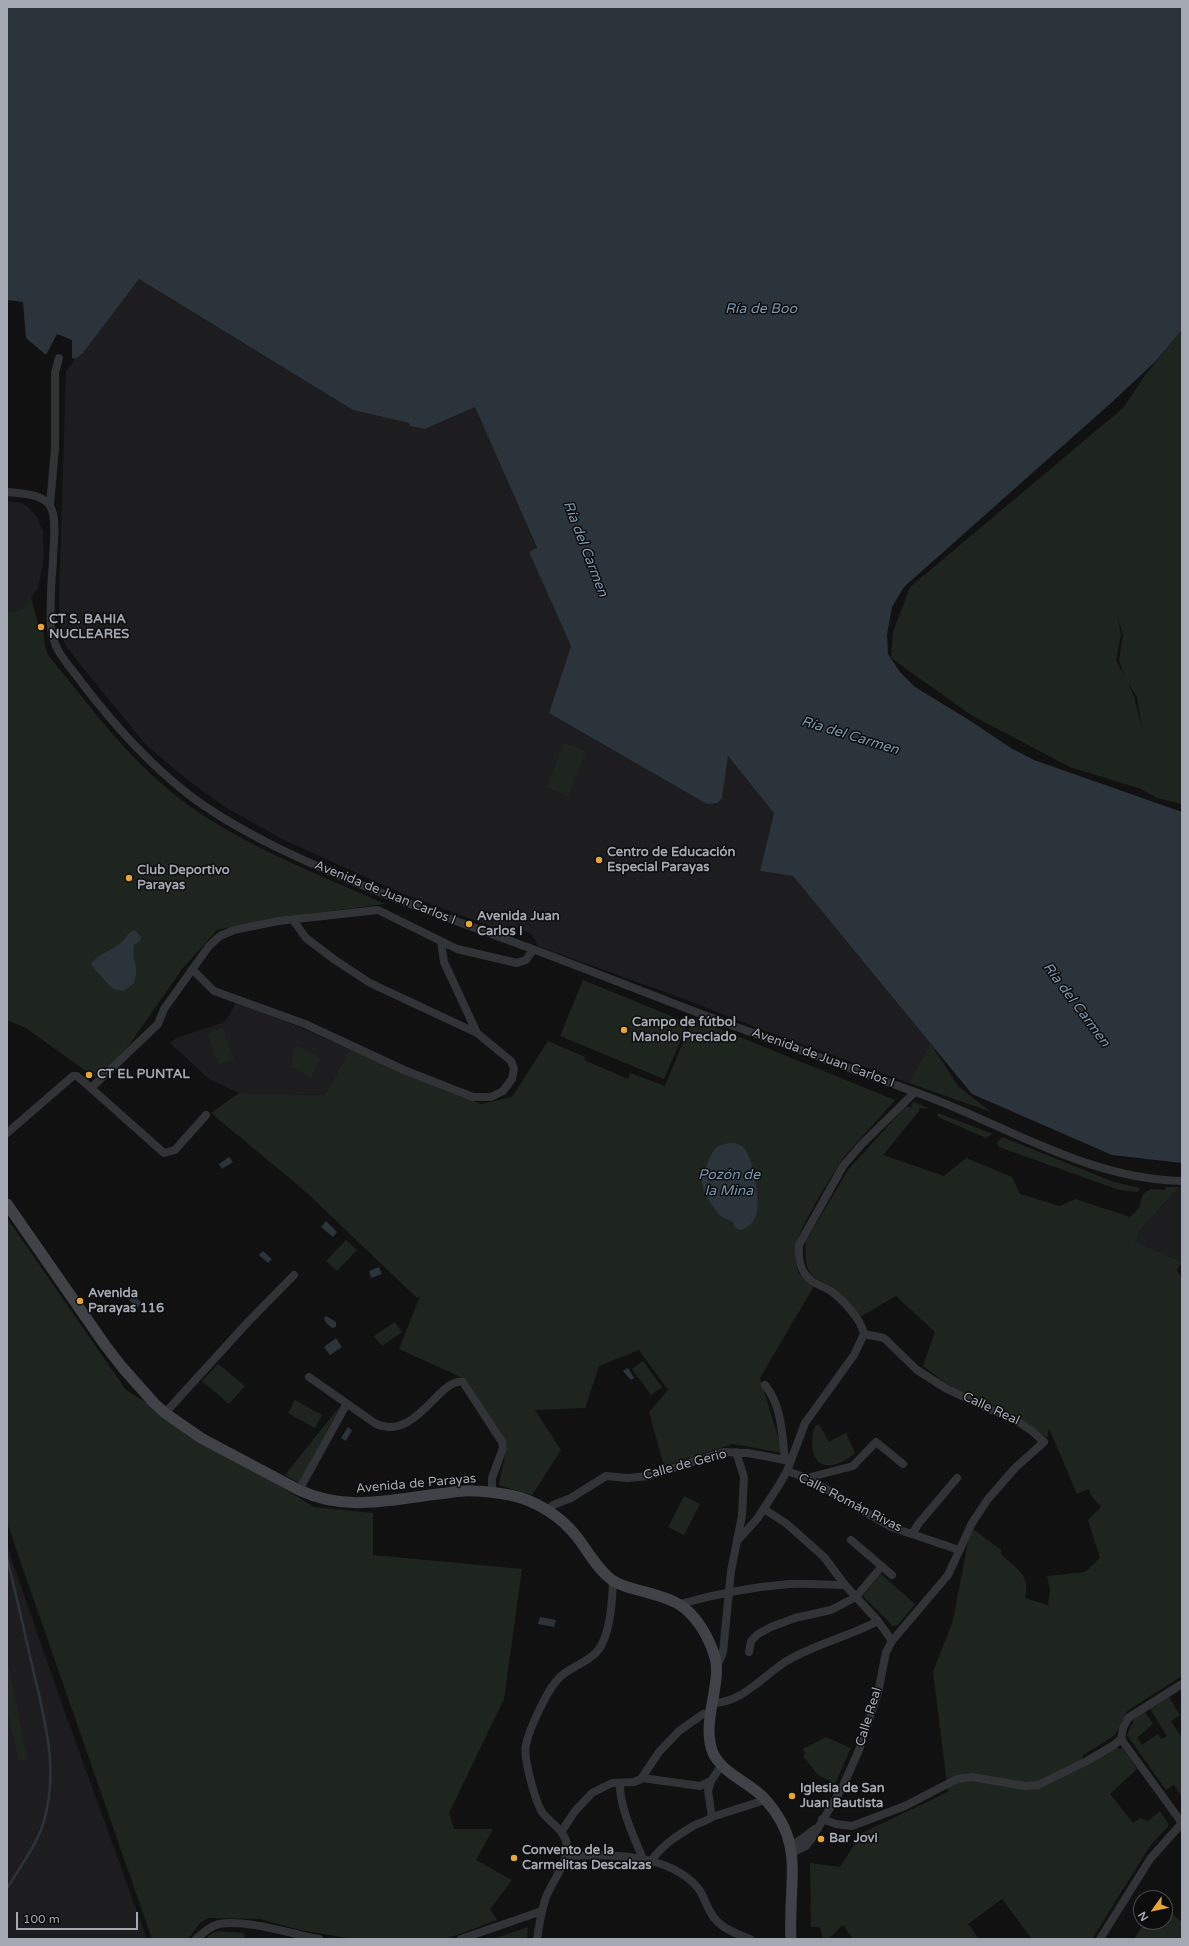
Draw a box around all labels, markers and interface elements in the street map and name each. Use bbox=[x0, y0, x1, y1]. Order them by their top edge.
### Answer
water label: Ría de Boo bbox=[725, 301, 797, 317]
water label: Ría del Carmen bbox=[559, 499, 611, 599]
place label: CT S. BAHIA NUCLEARES bbox=[49, 612, 129, 643]
marker: CT S. BAHIA NUCLEARES bbox=[36, 622, 46, 632]
water label: Ría del Carmen bbox=[799, 713, 901, 759]
place label: Centro de Educación Especial Parayas bbox=[607, 845, 735, 876]
marker: Centro de Educación Especial Parayas bbox=[594, 855, 604, 865]
street label: Avenida de Juan Carlos I bbox=[312, 858, 458, 928]
place label: Club Deportivo Parayas bbox=[137, 863, 230, 894]
marker: Club Deportivo Parayas bbox=[124, 873, 134, 883]
place label: Avenida Juan Carlos I bbox=[477, 909, 560, 940]
marker: Avenida Juan Carlos I bbox=[464, 919, 474, 929]
water label: Ría del Carmen bbox=[1039, 960, 1113, 1050]
place label: Campo de fútbol Manolo Preciado bbox=[632, 1015, 737, 1046]
marker: Campo de fútbol Manolo Preciado bbox=[619, 1025, 629, 1035]
street label: Avenida de Juan Carlos I bbox=[750, 1025, 896, 1091]
place label: CT EL PUNTAL bbox=[97, 1067, 190, 1083]
marker: CT EL PUNTAL bbox=[84, 1070, 94, 1080]
water label: Pozón de la Mina bbox=[698, 1167, 760, 1200]
place label: Avenida Parayas 116 bbox=[88, 1286, 164, 1317]
marker: Avenida Parayas 116 bbox=[75, 1296, 85, 1306]
street label: Calle Real bbox=[960, 1389, 1022, 1429]
street label: Calle de Gerio bbox=[642, 1446, 728, 1484]
street label: Calle Román Rivas bbox=[796, 1470, 904, 1536]
street label: Avenida de Parayas bbox=[355, 1471, 477, 1497]
street label: Calle Real bbox=[853, 1686, 885, 1748]
place label: Iglesia de San Juan Bautista bbox=[800, 1781, 885, 1812]
marker: Iglesia de San Juan Bautista bbox=[787, 1791, 797, 1801]
place label: Bar Jovi bbox=[829, 1831, 878, 1847]
marker: Bar Jovi bbox=[816, 1834, 826, 1844]
place label: Convento de la Carmelitas Descalzas bbox=[522, 1843, 652, 1874]
marker: Convento de la Carmelitas Descalzas bbox=[509, 1853, 519, 1863]
north arrow bbox=[1133, 1890, 1173, 1930]
scale bar bbox=[18, 1904, 140, 1930]
text: N bbox=[1135, 1909, 1151, 1924]
text: 100 m bbox=[23, 1912, 60, 1926]

